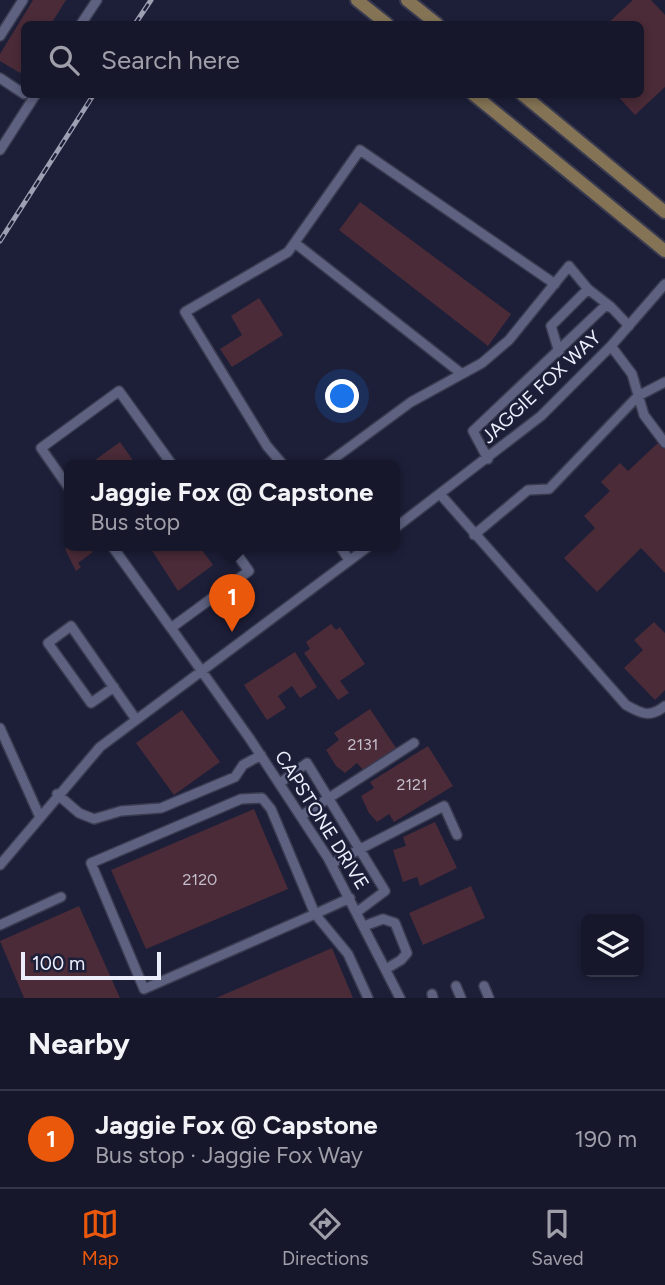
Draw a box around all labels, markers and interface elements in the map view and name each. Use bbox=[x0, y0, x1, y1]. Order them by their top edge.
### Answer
search box bbox=[21, 21, 644, 98]
icon: search bbox=[45, 41, 83, 79]
text: Search here bbox=[101, 44, 240, 76]
street label: JAGGIE FOX WAY bbox=[476, 325, 606, 448]
your location bbox=[325, 379, 359, 413]
popup bbox=[64, 460, 400, 551]
text: Jaggie Fox @ Capstone bbox=[91, 476, 373, 508]
text: Bus stop bbox=[91, 508, 180, 536]
pin: 1 bbox=[209, 574, 255, 632]
house number: 2131 bbox=[348, 735, 378, 754]
street label: CAPSTONE DRIVE bbox=[270, 746, 374, 894]
house number: 2121 bbox=[396, 775, 428, 794]
house number: 2120 bbox=[183, 870, 217, 889]
map controls bbox=[581, 914, 644, 977]
button: layers bbox=[581, 914, 644, 977]
scale bar bbox=[21, 949, 161, 981]
text: 100 m bbox=[32, 952, 85, 975]
text: Nearby bbox=[28, 1025, 130, 1062]
text: Jaggie Fox @ Capstone bbox=[95, 1109, 378, 1141]
text: 1 bbox=[46, 1125, 56, 1153]
text: 190 m bbox=[574, 1125, 637, 1153]
text: Bus stop · Jaggie Fox Way bbox=[95, 1141, 363, 1169]
tab: Map bbox=[81, 1205, 119, 1270]
tab: Directions bbox=[282, 1205, 369, 1270]
tab: Saved bbox=[531, 1205, 584, 1270]

